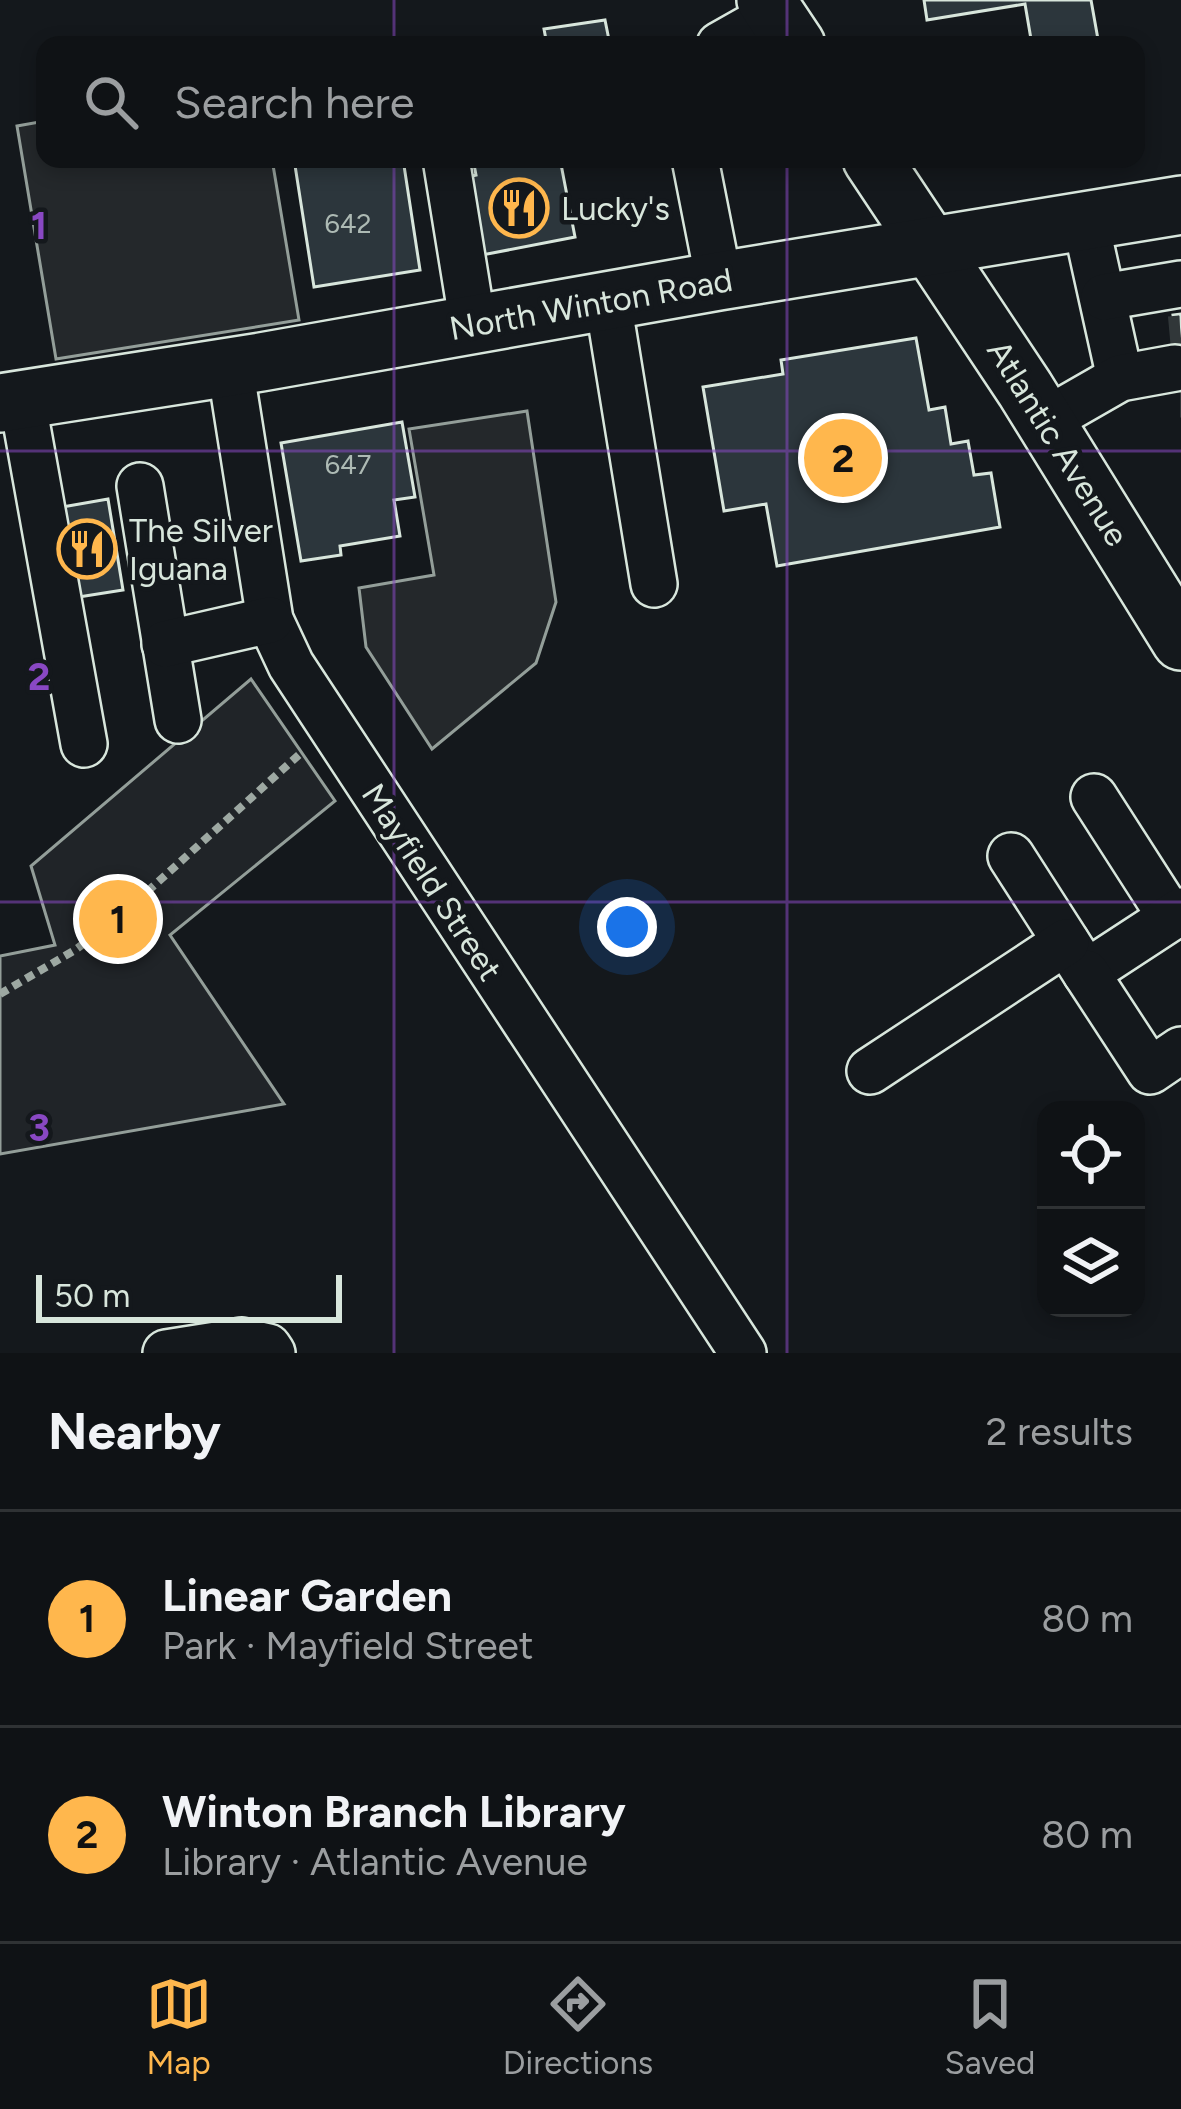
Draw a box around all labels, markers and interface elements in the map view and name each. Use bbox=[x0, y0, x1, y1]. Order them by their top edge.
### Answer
search box bbox=[36, 36, 1145, 168]
icon: search bbox=[78, 69, 144, 135]
text: Search here bbox=[174, 75, 414, 129]
restaurant icon: Lucky's bbox=[488, 177, 550, 239]
place label: Lucky's bbox=[561, 189, 670, 228]
text: 1 bbox=[31, 202, 47, 249]
house number: 642 bbox=[324, 207, 372, 240]
street label: North Winton Road bbox=[446, 260, 736, 348]
street label: Atlantic Avenue bbox=[979, 333, 1137, 553]
pin: 2 bbox=[804, 413, 882, 503]
house number: 647 bbox=[325, 448, 371, 481]
place label: The Silver Iguana bbox=[129, 511, 273, 588]
restaurant icon: The Silver Iguana bbox=[56, 518, 118, 580]
text: 2 bbox=[28, 653, 50, 700]
street label: Mayfield Street bbox=[354, 776, 510, 988]
pin: 1 bbox=[79, 874, 157, 964]
your location bbox=[597, 897, 657, 957]
map controls bbox=[1037, 1101, 1145, 1317]
button: locate bbox=[1037, 1101, 1145, 1209]
text: 3 bbox=[28, 1104, 50, 1151]
button: layers bbox=[1037, 1209, 1145, 1317]
scale bar bbox=[36, 1269, 342, 1322]
text: 50 m bbox=[54, 1276, 130, 1315]
text: Nearby bbox=[48, 1401, 221, 1462]
text: 2 results bbox=[986, 1408, 1133, 1455]
text: Linear Garden bbox=[162, 1568, 452, 1622]
text: 1 bbox=[79, 1595, 95, 1642]
text: 80 m bbox=[1041, 1595, 1133, 1642]
text: Park · Mayfield Street bbox=[162, 1622, 533, 1669]
text: Winton Branch Library bbox=[162, 1784, 626, 1838]
text: 2 bbox=[76, 1811, 98, 1858]
text: 80 m bbox=[1041, 1811, 1133, 1858]
text: Library · Atlantic Avenue bbox=[162, 1838, 588, 1885]
tab: Map bbox=[146, 1971, 212, 2082]
tab: Directions bbox=[503, 1971, 653, 2082]
tab: Saved bbox=[944, 1971, 1035, 2082]

